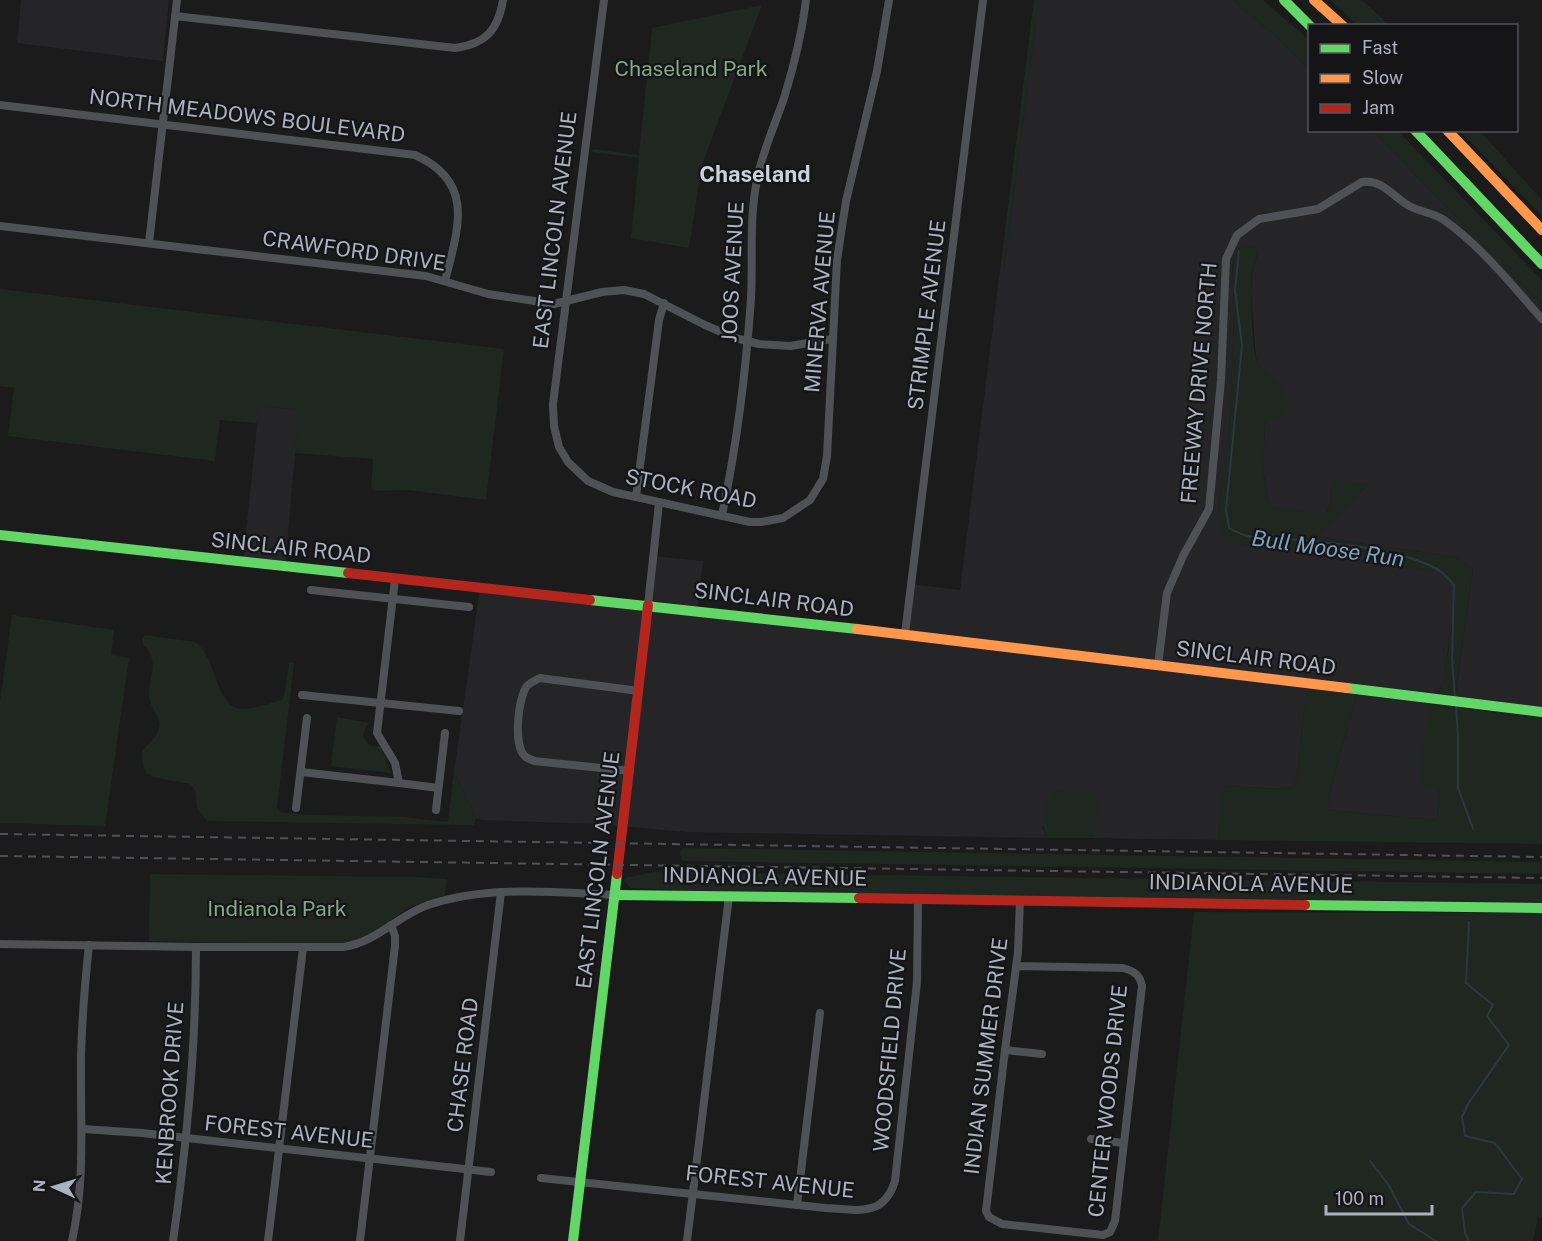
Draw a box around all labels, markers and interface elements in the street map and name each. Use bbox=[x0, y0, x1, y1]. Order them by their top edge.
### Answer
legend bbox=[1308, 24, 1518, 132]
text: Fast bbox=[1362, 37, 1398, 58]
park label: Chaseland Park bbox=[615, 56, 768, 81]
text: Slow bbox=[1362, 67, 1403, 88]
street label: NORTH MEADOWS BOULEVARD bbox=[88, 84, 407, 147]
text: Jam bbox=[1362, 97, 1395, 118]
street label: EAST LINCOLN AVENUE bbox=[528, 110, 581, 350]
district label: Chaseland bbox=[699, 161, 811, 187]
street label: JOOS AVENUE bbox=[716, 201, 749, 343]
street label: MINERVA AVENUE bbox=[799, 210, 840, 394]
street label: STRIMPLE AVENUE bbox=[902, 218, 951, 412]
street label: CRAWFORD DRIVE bbox=[261, 225, 447, 276]
street label: FREEWAY DRIVE NORTH bbox=[1175, 261, 1222, 505]
street label: STOCK ROAD bbox=[623, 464, 759, 514]
water label: Bull Moose Run bbox=[1250, 524, 1406, 572]
street label: SINCLAIR ROAD bbox=[210, 527, 372, 568]
street label: SINCLAIR ROAD bbox=[693, 577, 855, 622]
street label: SINCLAIR ROAD bbox=[1175, 635, 1337, 680]
street label: EAST LINCOLN AVENUE bbox=[571, 750, 624, 990]
street label: INDIANOLA AVENUE bbox=[663, 862, 867, 891]
street label: INDIANOLA AVENUE bbox=[1149, 869, 1353, 898]
park label: Indianola Park bbox=[207, 896, 347, 921]
street label: INDIAN SUMMER DRIVE bbox=[959, 936, 1012, 1176]
street label: WOODSFIELD DRIVE bbox=[868, 947, 911, 1153]
street label: CENTER WOODS DRIVE bbox=[1083, 983, 1132, 1219]
street label: CHASE ROAD bbox=[442, 996, 483, 1134]
street label: KENBROOK DRIVE bbox=[151, 1001, 188, 1185]
street label: FOREST AVENUE bbox=[203, 1110, 375, 1153]
north arrow bbox=[24, 1157, 84, 1217]
street label: FOREST AVENUE bbox=[684, 1160, 856, 1203]
scale bar bbox=[1326, 1178, 1432, 1216]
text: N bbox=[30, 1179, 49, 1193]
text: 100 m bbox=[1335, 1188, 1384, 1209]

